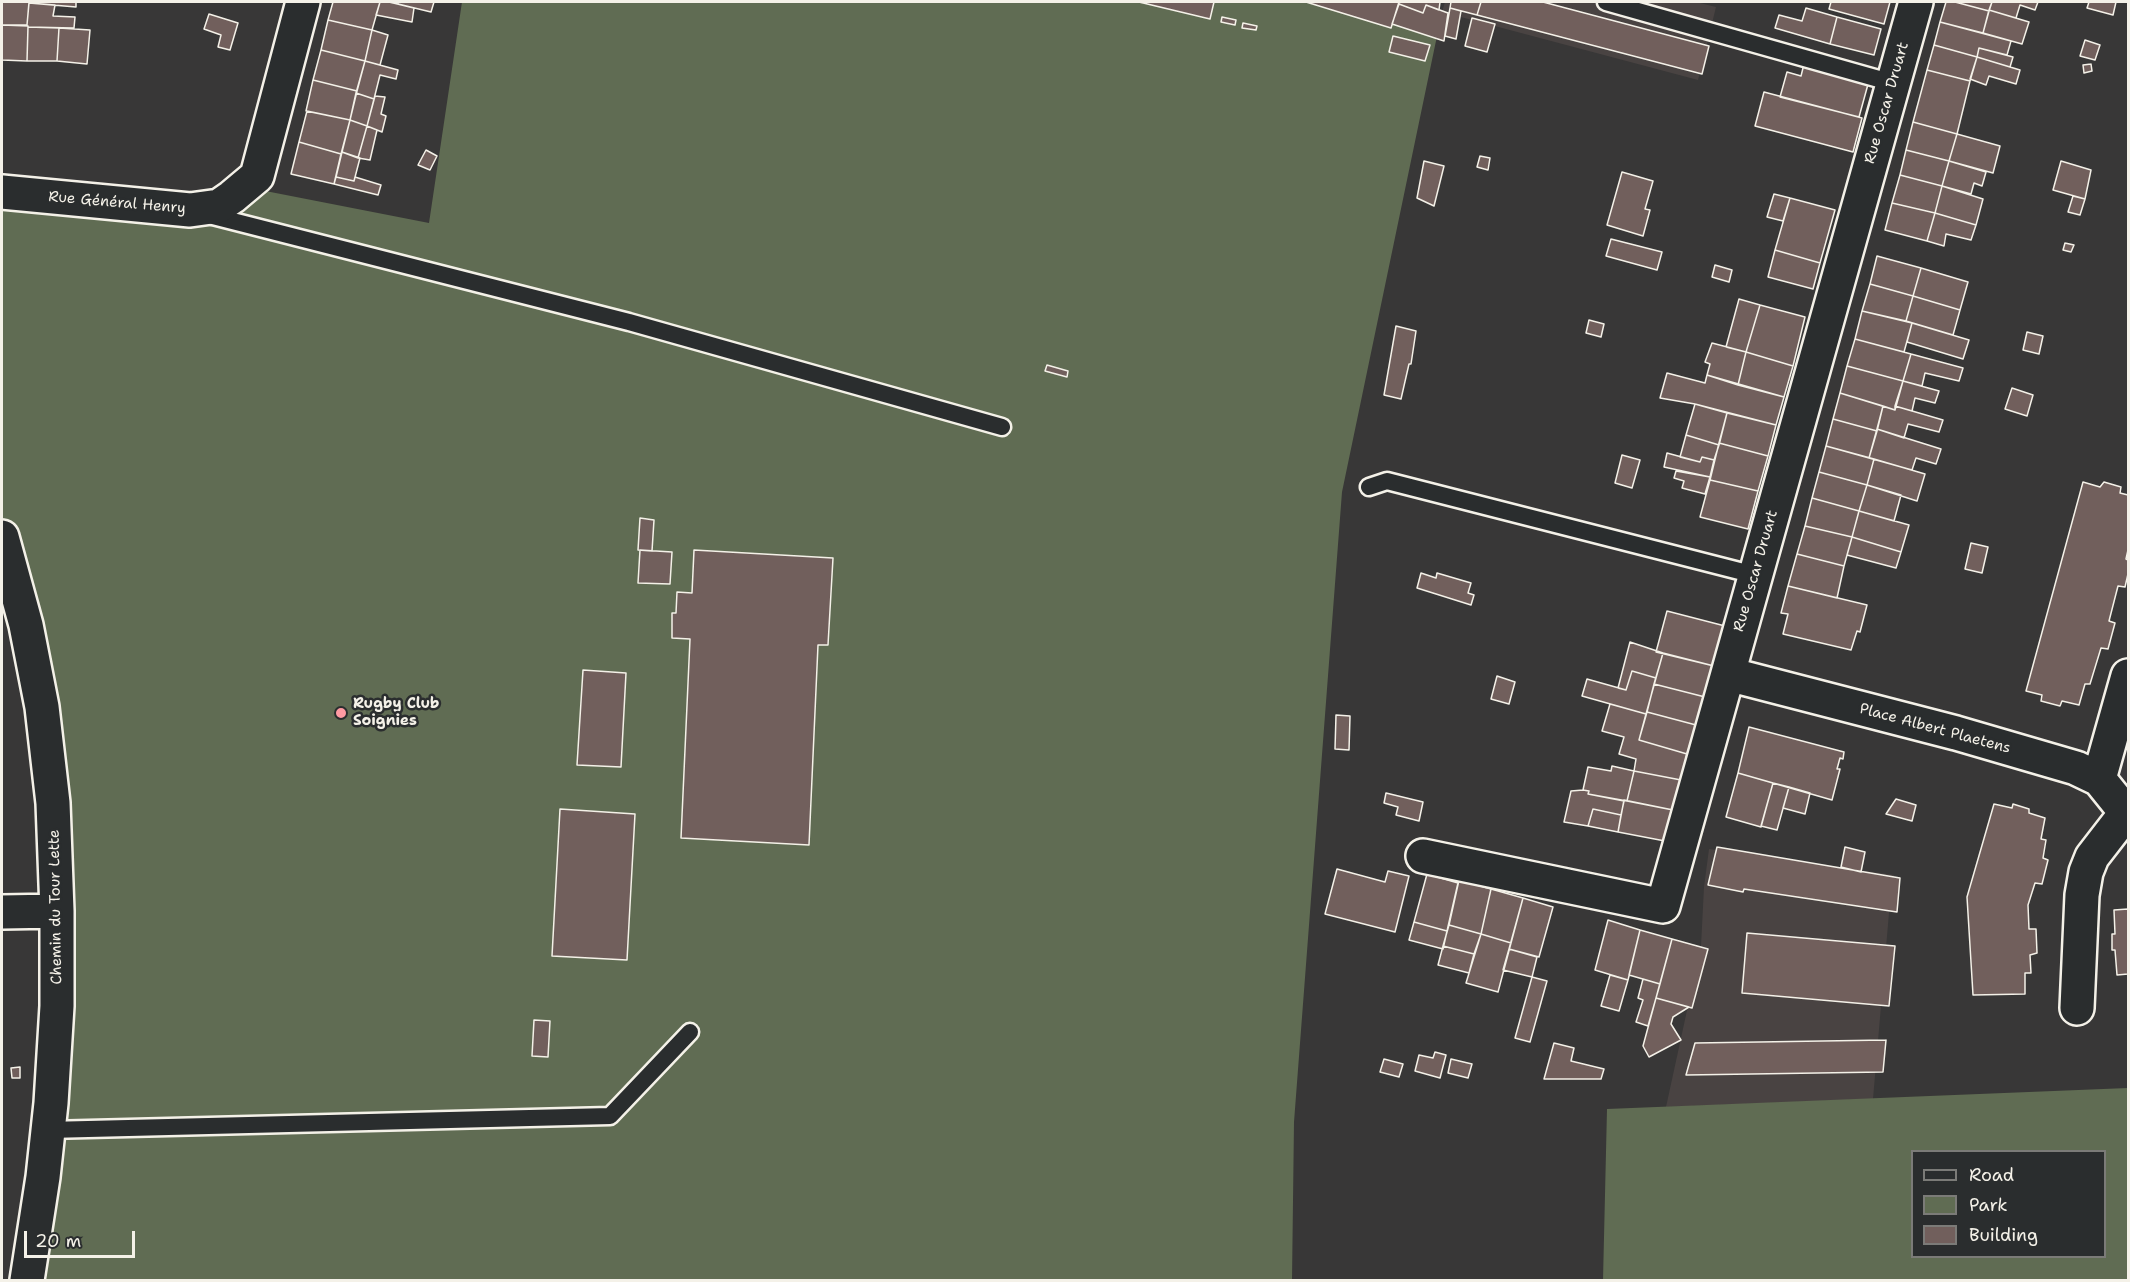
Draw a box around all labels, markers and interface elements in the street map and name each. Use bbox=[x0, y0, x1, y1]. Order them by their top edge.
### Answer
street label: Rue Oscar Druart bbox=[1861, 40, 1913, 166]
street label: Rue Général Henry bbox=[48, 188, 186, 218]
street label: Rue Oscar Druart bbox=[1730, 508, 1782, 634]
place label: Rugby Club Soignies bbox=[353, 695, 439, 730]
street label: Place Albert Plaetens bbox=[1857, 700, 2013, 758]
marker: Rugby Club Soignies bbox=[334, 706, 348, 720]
street label: Chemin du Tour Lette bbox=[46, 829, 66, 985]
legend bbox=[1911, 1150, 2106, 1258]
text: Road bbox=[1969, 1163, 2014, 1187]
text: Park bbox=[1969, 1193, 2008, 1217]
scale bar bbox=[27, 1219, 138, 1257]
text: Building bbox=[1969, 1223, 2038, 1247]
text: 20 m bbox=[35, 1229, 81, 1253]

